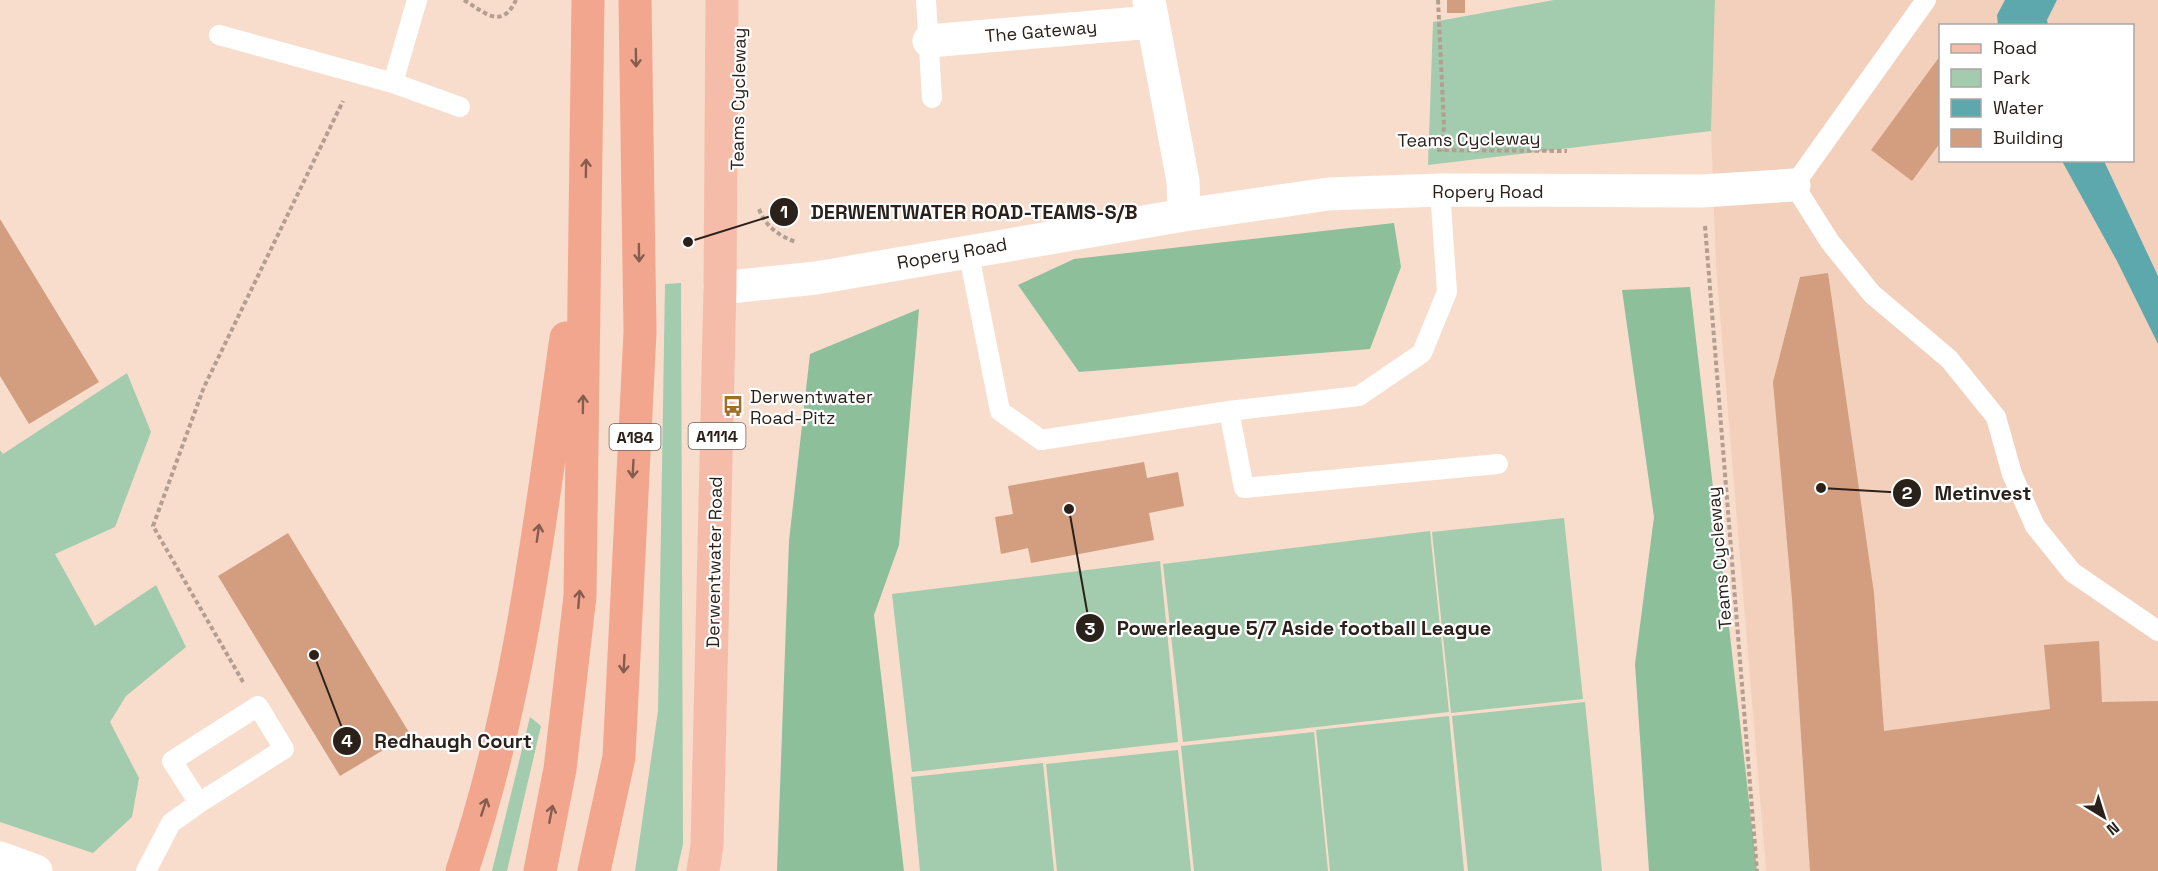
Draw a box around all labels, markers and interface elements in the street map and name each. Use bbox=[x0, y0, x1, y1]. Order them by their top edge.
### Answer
street label: The Gateway bbox=[984, 15, 1098, 47]
legend bbox=[1939, 24, 2134, 162]
street label: Teams Cycleway bbox=[725, 27, 751, 171]
text: Road bbox=[1993, 36, 2037, 59]
one-way arrow bbox=[630, 48, 642, 68]
text: Park bbox=[1993, 66, 2031, 89]
text: Water bbox=[1993, 96, 2044, 119]
street label: Teams Cycleway bbox=[1397, 126, 1541, 152]
text: Building bbox=[1993, 126, 2063, 149]
one-way arrow bbox=[580, 158, 592, 178]
street label: Ropery Road bbox=[1432, 180, 1544, 203]
callout: DERWENTWATER ROAD-TEAMS-S/B bbox=[769, 193, 1150, 231]
text: DERWENTWATER ROAD-TEAMS-S/B bbox=[811, 199, 1137, 225]
text: 1 bbox=[780, 200, 788, 223]
street label: Ropery Road bbox=[895, 232, 1009, 274]
one-way arrow bbox=[633, 243, 645, 263]
place label: Derwentwater Road-Pitz bbox=[750, 385, 873, 429]
bus stop icon: Derwentwater Road-Pitz bbox=[721, 394, 745, 418]
one-way arrow bbox=[577, 395, 589, 415]
road number: A1114 bbox=[688, 423, 746, 449]
road number: A184 bbox=[610, 424, 660, 450]
one-way arrow bbox=[628, 459, 639, 479]
callout: Metinvest bbox=[1892, 474, 2043, 512]
street label: Derwentwater Road bbox=[701, 476, 727, 648]
text: Metinvest bbox=[1935, 480, 2031, 506]
text: 2 bbox=[1902, 481, 1913, 504]
street label: Teams Cycleway bbox=[1701, 486, 1737, 630]
one-way arrow bbox=[533, 524, 544, 544]
one-way arrow bbox=[574, 590, 585, 610]
callout: Powerleague 5/7 Aside football League bbox=[1075, 609, 1504, 647]
text: Powerleague 5/7 Aside football League bbox=[1117, 615, 1491, 641]
text: 3 bbox=[1085, 617, 1096, 640]
one-way arrow bbox=[618, 654, 629, 674]
callout: Redhaugh Court bbox=[332, 722, 544, 760]
text: Redhaugh Court bbox=[374, 728, 532, 754]
text: 4 bbox=[341, 729, 353, 752]
north arrow bbox=[2074, 787, 2134, 847]
one-way arrow bbox=[479, 798, 490, 817]
one-way arrow bbox=[546, 804, 557, 824]
text: N bbox=[2102, 817, 2124, 840]

